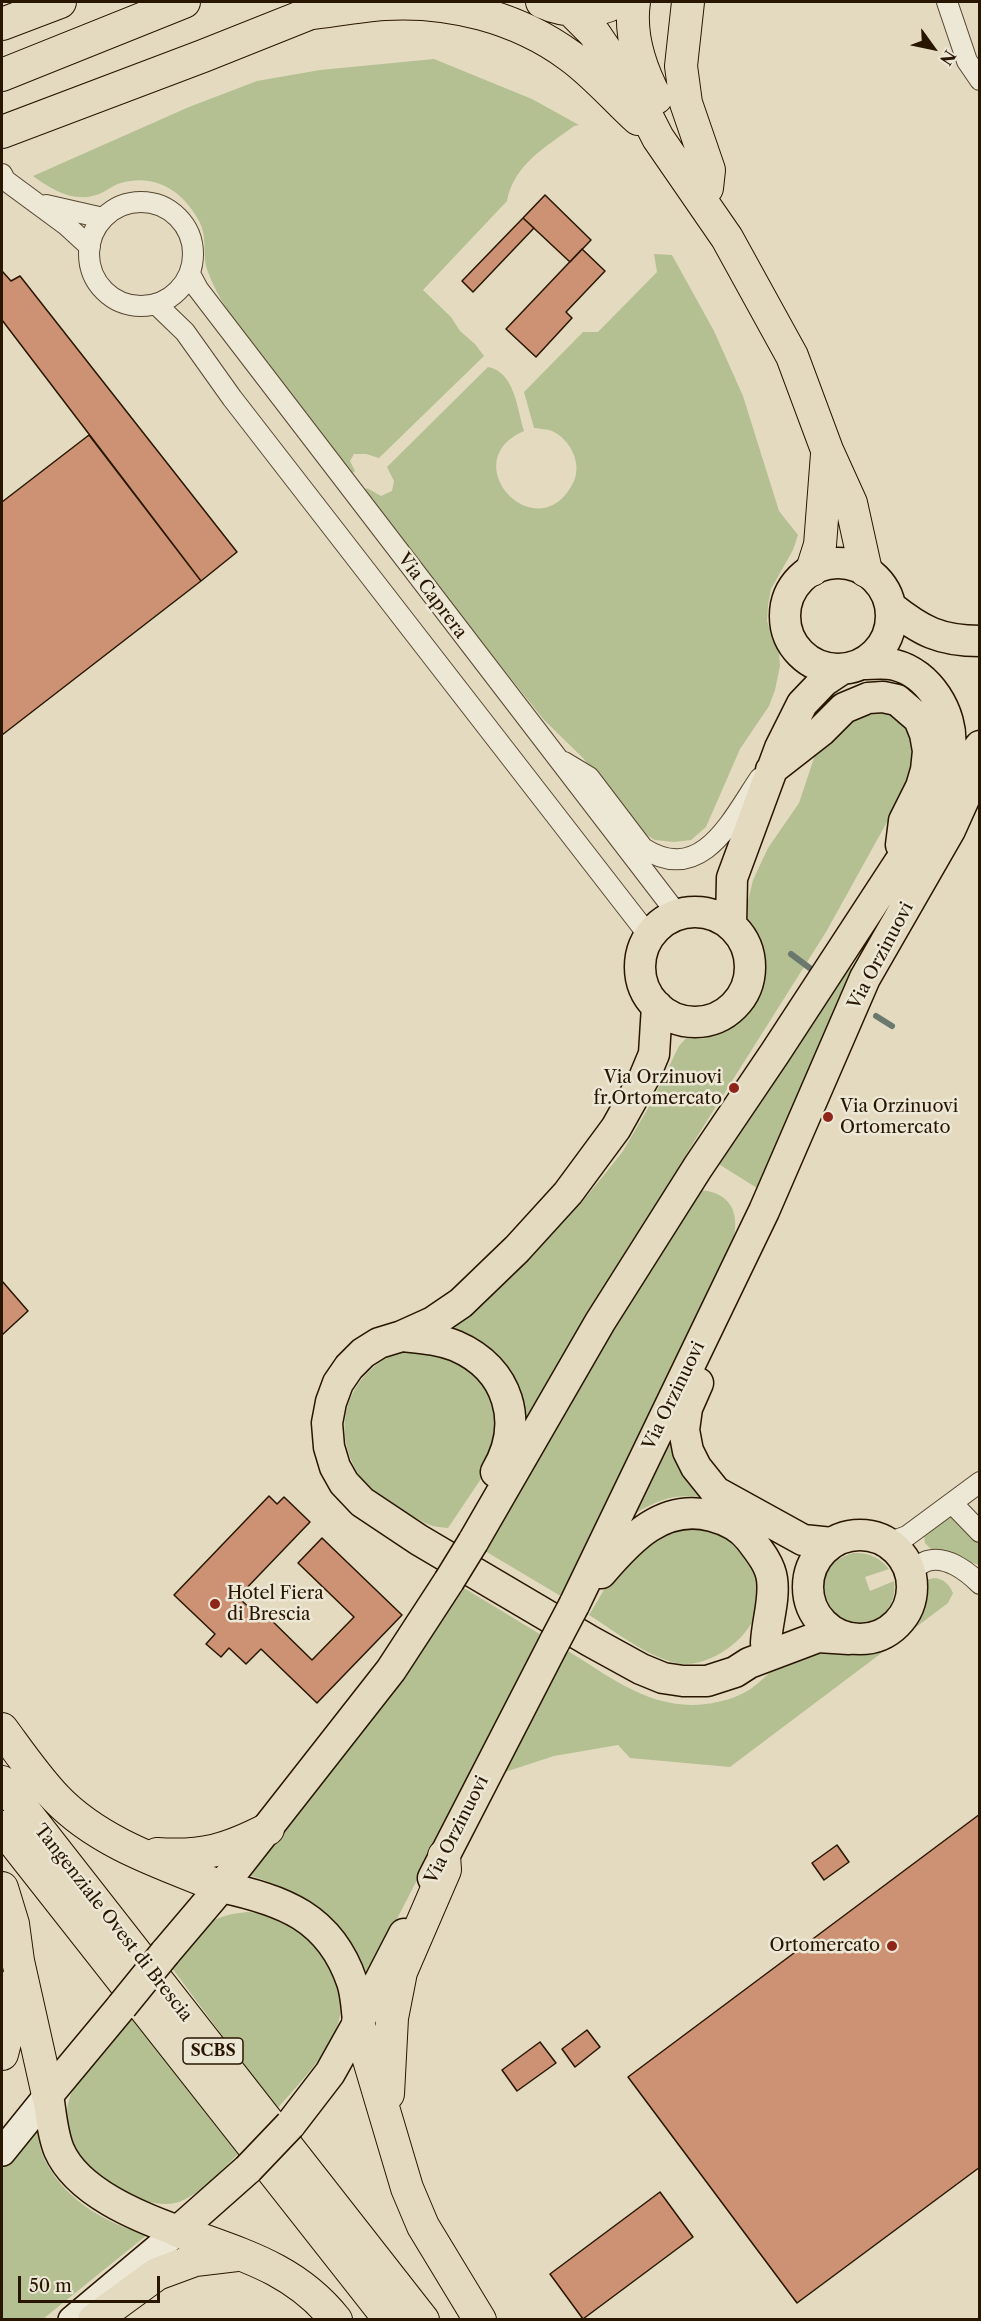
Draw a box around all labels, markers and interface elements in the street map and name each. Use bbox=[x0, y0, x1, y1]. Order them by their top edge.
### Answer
north arrow bbox=[903, 18, 963, 78]
text: N bbox=[936, 47, 960, 69]
street label: Via Caprera bbox=[393, 549, 471, 643]
street label: Via Orzinuovi bbox=[844, 899, 918, 1013]
place label: Via Orzinuovi fr.Ortomercato bbox=[594, 1067, 722, 1110]
marker: Via Orzinuovi fr.Ortomercato bbox=[727, 1081, 741, 1095]
place label: Via Orzinuovi Ortomercato bbox=[840, 1096, 958, 1138]
marker: Via Orzinuovi Ortomercato bbox=[821, 1110, 835, 1124]
street label: Via Orzinuovi bbox=[638, 1338, 710, 1454]
place label: Hotel Fiera di Brescia bbox=[227, 1583, 324, 1626]
marker: Hotel Fiera di Brescia bbox=[208, 1597, 222, 1611]
street label: Via Orzinuovi bbox=[421, 1772, 493, 1888]
street label: Tangenziale Ovest di Brescia bbox=[29, 1820, 197, 2026]
place label: Ortomercato bbox=[770, 1935, 880, 1957]
marker: Ortomercato bbox=[885, 1939, 899, 1953]
road number: SCBS bbox=[183, 2038, 243, 2064]
scale bar bbox=[21, 2264, 164, 2302]
text: 50 m bbox=[29, 2275, 72, 2297]

